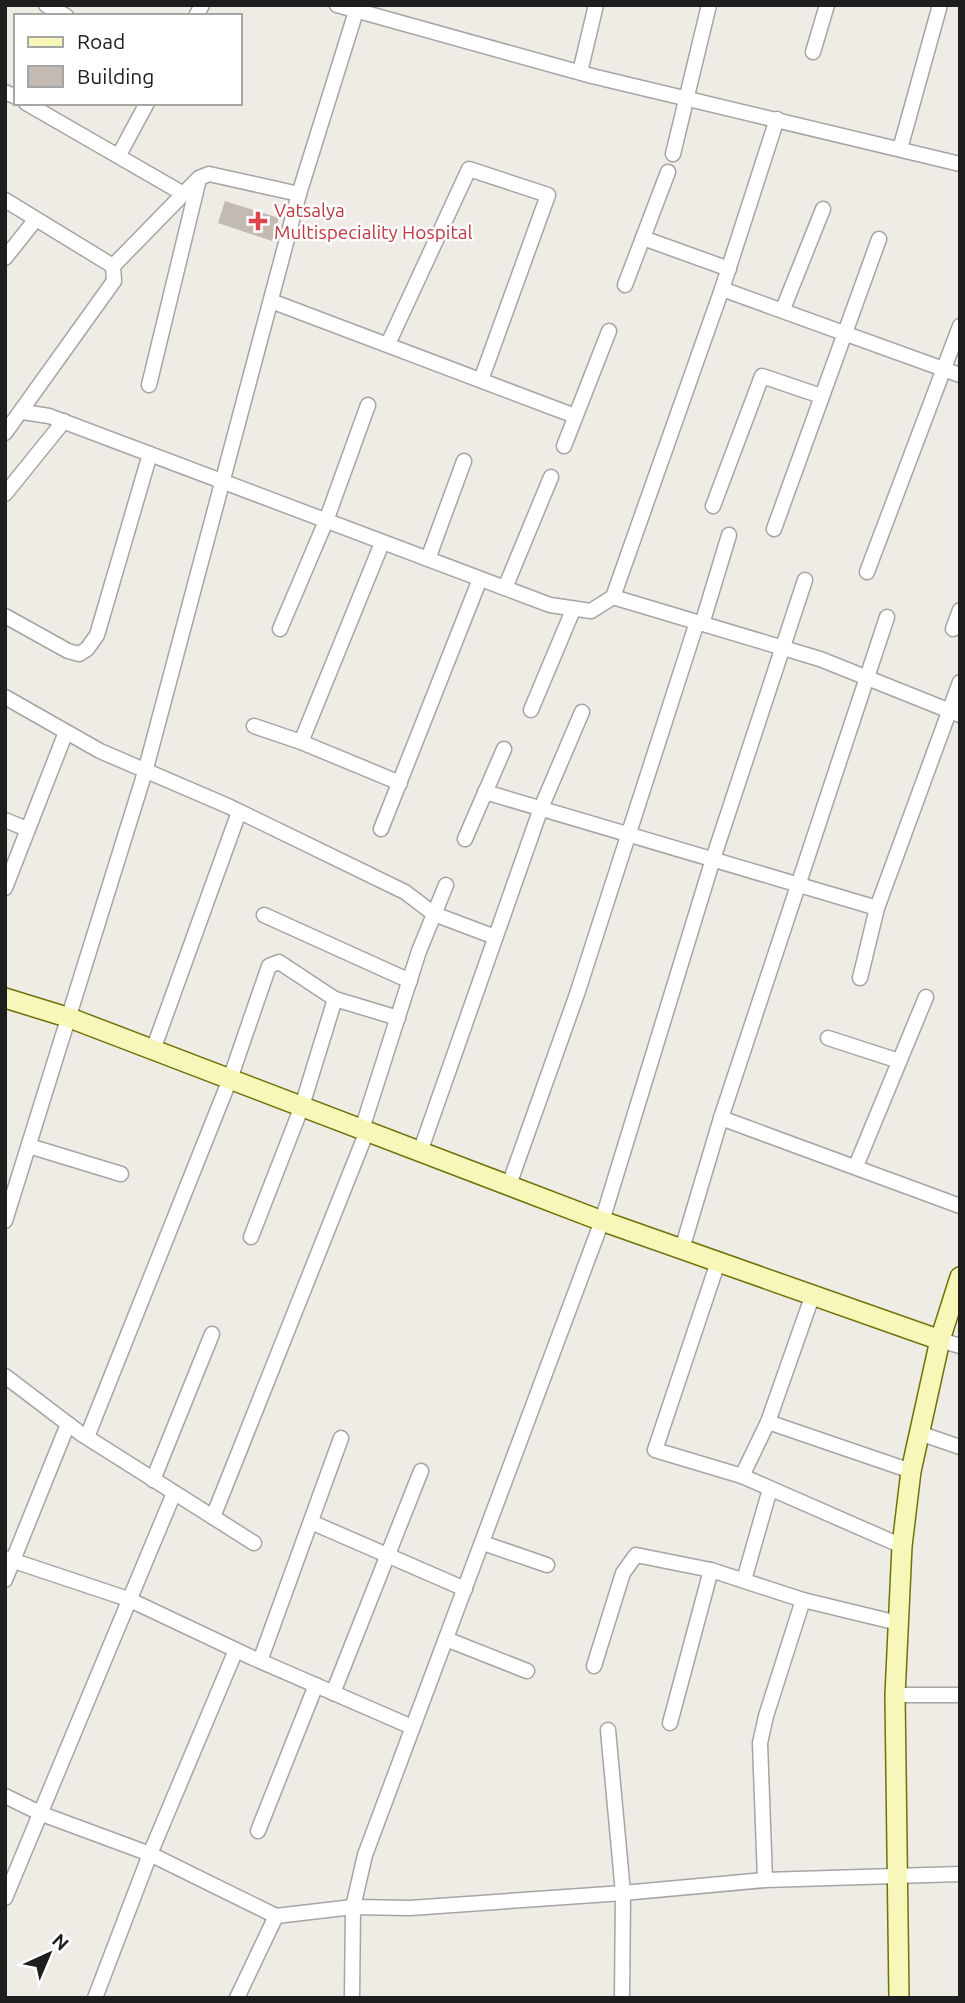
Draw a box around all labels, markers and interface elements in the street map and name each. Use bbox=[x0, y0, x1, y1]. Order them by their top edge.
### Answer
legend bbox=[14, 14, 242, 105]
text: Road bbox=[77, 29, 125, 53]
text: Building bbox=[77, 64, 154, 88]
place label: Vatsalya Multispeciality Hospital bbox=[274, 199, 473, 243]
marker: Vatsalya Multispeciality Hospital bbox=[248, 211, 268, 231]
north arrow bbox=[14, 1919, 84, 1989]
text: N bbox=[48, 1929, 74, 1955]

